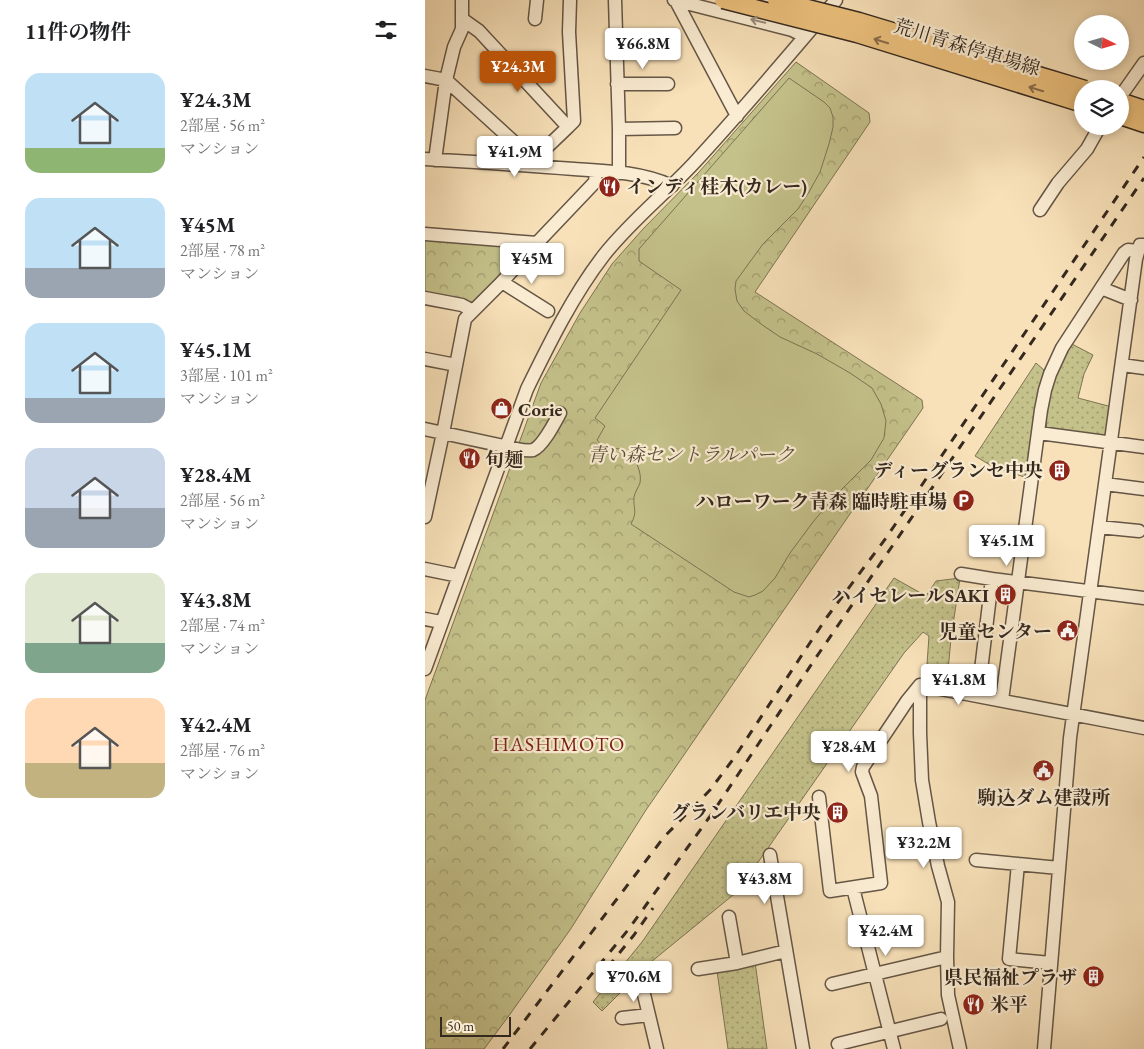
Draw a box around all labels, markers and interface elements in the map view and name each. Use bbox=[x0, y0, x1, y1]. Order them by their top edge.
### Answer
street label: 荒川青森停車場線 bbox=[891, 13, 1043, 81]
north arrow bbox=[1074, 15, 1129, 70]
map controls bbox=[1074, 15, 1129, 135]
icon: filters bbox=[372, 16, 400, 44]
one-way arrow bbox=[751, 16, 767, 26]
text: 11件の物件 bbox=[25, 18, 131, 45]
pin: ¥66.8M bbox=[602, 28, 684, 70]
text: ¥66.8M bbox=[616, 33, 670, 54]
one-way arrow bbox=[873, 36, 889, 45]
pin: ¥24.3M bbox=[477, 51, 559, 93]
text: ¥24.3M bbox=[491, 56, 545, 77]
button: layers bbox=[1074, 80, 1129, 135]
one-way arrow bbox=[1029, 84, 1044, 93]
text: ¥24.3M bbox=[180, 86, 251, 113]
icon: home bbox=[65, 93, 125, 153]
text: 2部屋 · 56 m² bbox=[180, 115, 265, 136]
pin: ¥41.9M bbox=[474, 136, 556, 178]
text: マンション bbox=[180, 138, 259, 159]
text: ¥41.9M bbox=[488, 141, 542, 162]
restaurant icon: インディ桂木(カレー) bbox=[598, 174, 622, 198]
place label: インディ桂木(カレー) bbox=[626, 174, 807, 199]
text: ¥45M bbox=[180, 211, 235, 238]
icon: home bbox=[65, 218, 125, 278]
text: 2部屋 · 78 m² bbox=[180, 240, 265, 261]
pin: ¥45M bbox=[502, 242, 562, 285]
text: ¥45M bbox=[511, 248, 553, 269]
text: マンション bbox=[180, 263, 259, 284]
text: ¥45.1M bbox=[180, 336, 251, 363]
icon: home bbox=[65, 343, 125, 403]
text: 3部屋 · 101 m² bbox=[180, 365, 273, 386]
text: マンション bbox=[180, 388, 259, 409]
shop icon: Corie bbox=[490, 397, 514, 421]
place label: Corie bbox=[518, 397, 562, 422]
park label: 青い森セントラルパーク bbox=[587, 442, 795, 467]
restaurant icon: 旬麺 bbox=[457, 447, 481, 471]
place label: 旬麺 bbox=[485, 447, 523, 472]
place label: ディーグランセ中央 bbox=[874, 458, 1043, 483]
building icon: ディーグランセ中央 bbox=[1047, 458, 1071, 482]
text: ¥28.4M bbox=[180, 461, 251, 488]
icon: home bbox=[65, 468, 125, 528]
place label: ハローワーク青森 臨時駐車場 bbox=[695, 489, 947, 514]
parking icon: ハローワーク青森 臨時駐車場 bbox=[951, 489, 975, 513]
text: 2部屋 · 56 m² bbox=[180, 490, 265, 511]
text: マンション bbox=[180, 513, 259, 534]
pin: ¥45.1M bbox=[966, 524, 1048, 567]
text: ¥45.1M bbox=[980, 530, 1034, 551]
place label: ハイセレールSAKI bbox=[832, 583, 989, 608]
building icon: ハイセレールSAKI bbox=[993, 583, 1017, 607]
text: ¥43.8M bbox=[180, 586, 251, 613]
icon: home bbox=[65, 593, 125, 653]
text: 2部屋 · 74 m² bbox=[180, 615, 265, 636]
place label: 児童センター bbox=[939, 619, 1052, 644]
public building icon: 児童センター bbox=[1056, 619, 1080, 643]
text: マンション bbox=[180, 638, 259, 659]
pin: ¥41.8M bbox=[918, 664, 1000, 706]
text: ¥41.8M bbox=[932, 669, 986, 690]
text: ¥42.4M bbox=[180, 711, 251, 738]
icon: home bbox=[65, 718, 125, 778]
pin: ¥28.4M bbox=[808, 730, 890, 773]
district label: HASHIMOTO bbox=[493, 731, 625, 757]
text: ¥28.4M bbox=[822, 736, 876, 757]
text: 2部屋 · 76 m² bbox=[180, 740, 265, 761]
public building icon: 駒込ダム建設所 bbox=[1032, 759, 1056, 783]
text: マンション bbox=[180, 763, 259, 784]
place label: 駒込ダム建設所 bbox=[977, 785, 1111, 810]
place label: グランバリエ中央 bbox=[671, 800, 821, 825]
building icon: グランバリエ中央 bbox=[825, 800, 849, 824]
pin: ¥32.2M bbox=[883, 826, 965, 869]
text: ¥32.2M bbox=[897, 832, 951, 853]
pin: ¥43.8M bbox=[724, 862, 806, 905]
text: ¥43.8M bbox=[738, 868, 792, 889]
pin: ¥42.4M bbox=[845, 914, 927, 957]
text: ¥42.4M bbox=[859, 920, 913, 941]
pin: ¥70.6M bbox=[593, 960, 675, 1003]
place label: 県民福祉プラザ bbox=[944, 965, 1077, 990]
building icon: 県民福祉プラザ bbox=[1081, 965, 1105, 989]
text: ¥70.6M bbox=[607, 966, 661, 987]
restaurant icon: 米平 bbox=[962, 992, 986, 1016]
place label: 米平 bbox=[990, 992, 1028, 1017]
scale bar bbox=[440, 1014, 511, 1037]
text: 50 m bbox=[447, 1017, 474, 1035]

